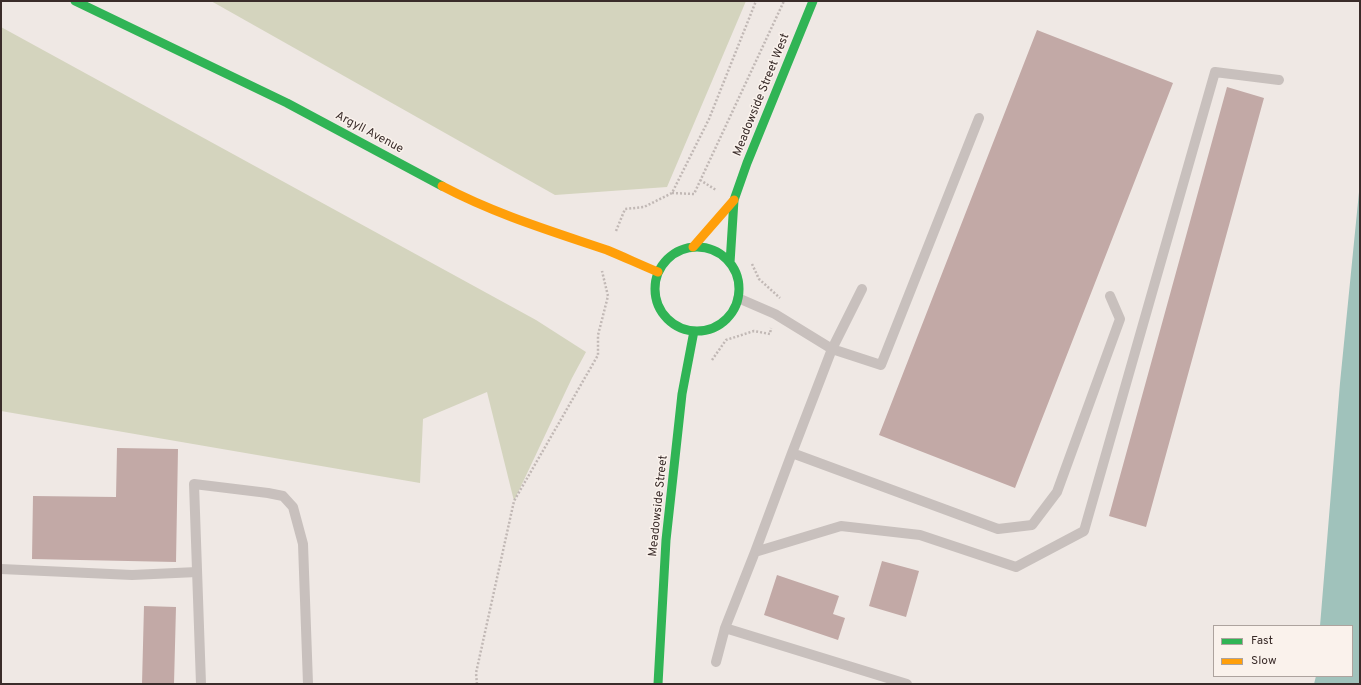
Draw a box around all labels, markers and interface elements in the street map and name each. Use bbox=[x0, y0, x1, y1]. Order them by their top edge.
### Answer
street label: Meadowside Street West bbox=[731, 31, 793, 159]
street label: Argyll Avenue bbox=[333, 109, 405, 157]
street label: Meadowside Street bbox=[647, 454, 671, 558]
legend bbox=[1213, 625, 1353, 677]
text: Fast bbox=[1251, 633, 1273, 649]
text: Slow bbox=[1251, 653, 1277, 669]

